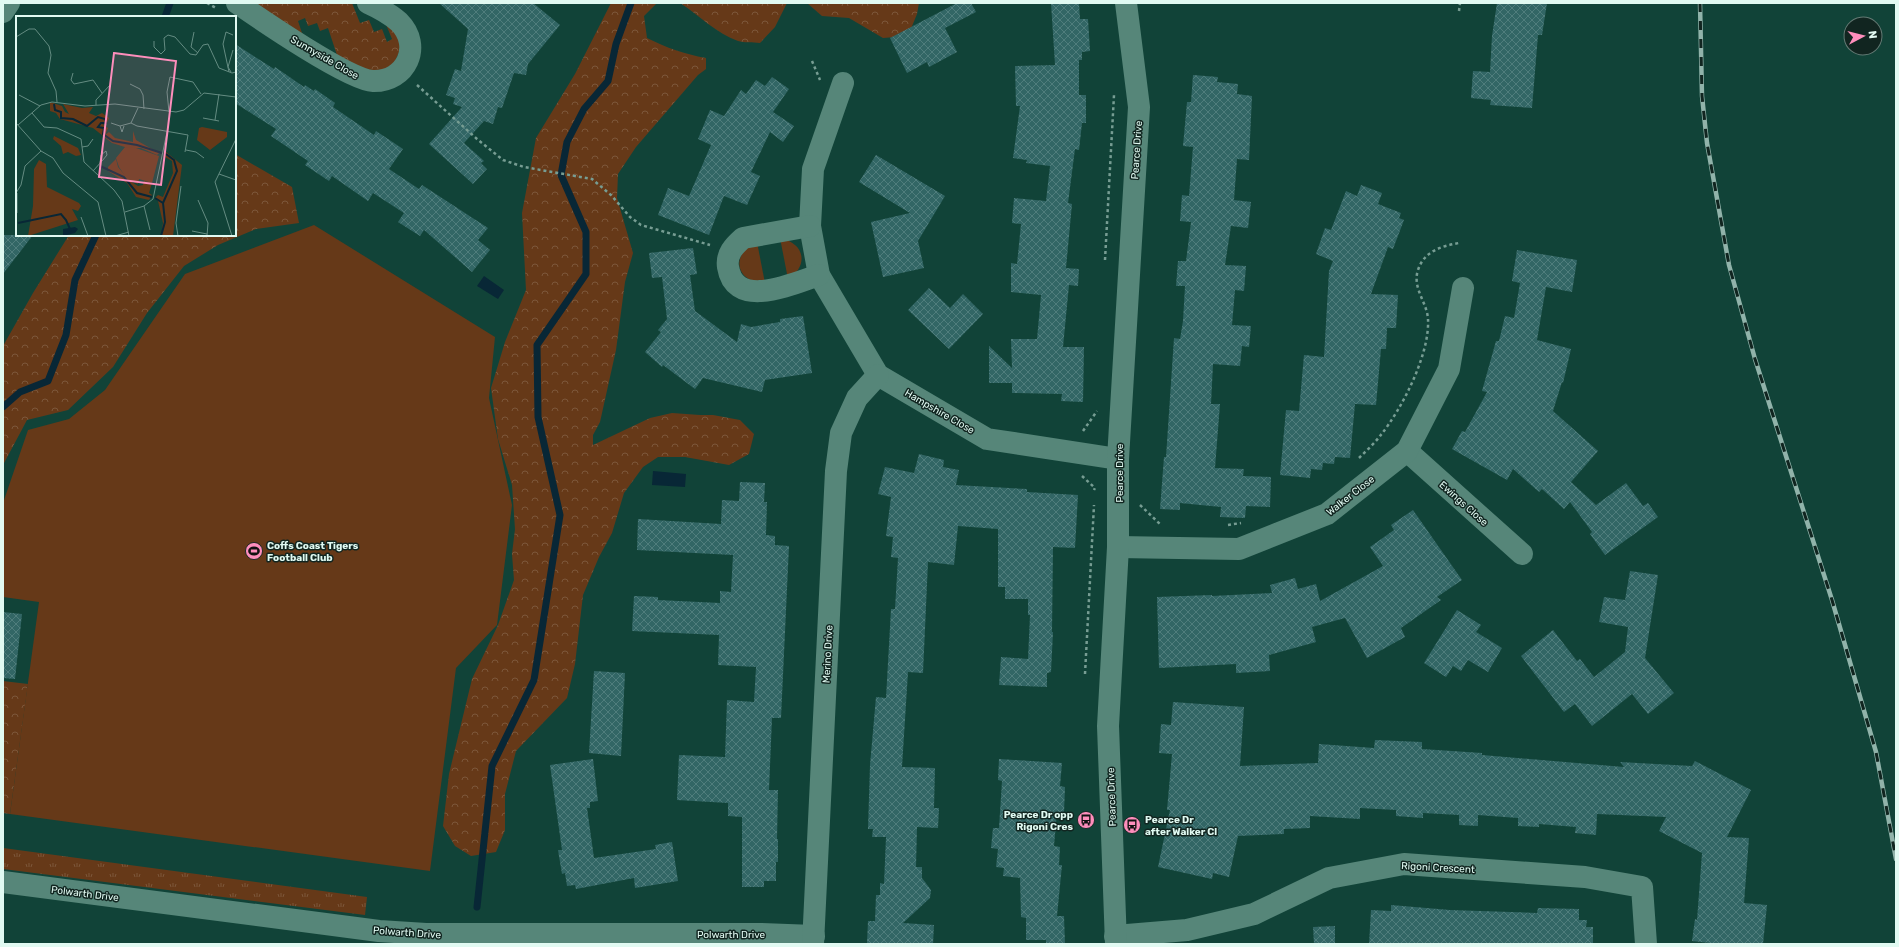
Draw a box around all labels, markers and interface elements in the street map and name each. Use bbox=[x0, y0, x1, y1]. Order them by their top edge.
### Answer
inset map bbox=[16, 16, 236, 236]
north arrow bbox=[1843, 16, 1883, 56]
text: N bbox=[1865, 30, 1879, 40]
street label: Sunnyside Close bbox=[288, 34, 361, 82]
street label: Pearce Drive bbox=[1129, 120, 1145, 180]
street label: Hampshire Close bbox=[903, 387, 977, 437]
street label: Pearce Drive bbox=[1114, 443, 1126, 502]
street label: Walker Close bbox=[1324, 473, 1377, 518]
street label: Ewings Close bbox=[1436, 479, 1490, 529]
place label: Coffs Coast Tigers Football Club bbox=[267, 540, 359, 564]
sports icon: Coffs Coast Tigers Football Club bbox=[244, 541, 264, 561]
street label: Merino Drive bbox=[820, 624, 836, 683]
street label: Pearce Drive bbox=[1105, 767, 1119, 827]
place label: Pearce Dr opp Rigoni Cres bbox=[1004, 809, 1073, 833]
bus stop icon: Pearce Dr opp Rigoni Cres bbox=[1076, 810, 1096, 830]
place label: Pearce Dr after Walker Cl bbox=[1145, 814, 1217, 838]
bus stop icon: Pearce Dr after Walker Cl bbox=[1122, 815, 1142, 835]
street label: Rigoni Crescent bbox=[1401, 860, 1475, 876]
street label: Polwarth Drive bbox=[50, 884, 120, 904]
street label: Polwarth Drive bbox=[372, 925, 442, 941]
street label: Polwarth Drive bbox=[697, 929, 766, 941]

